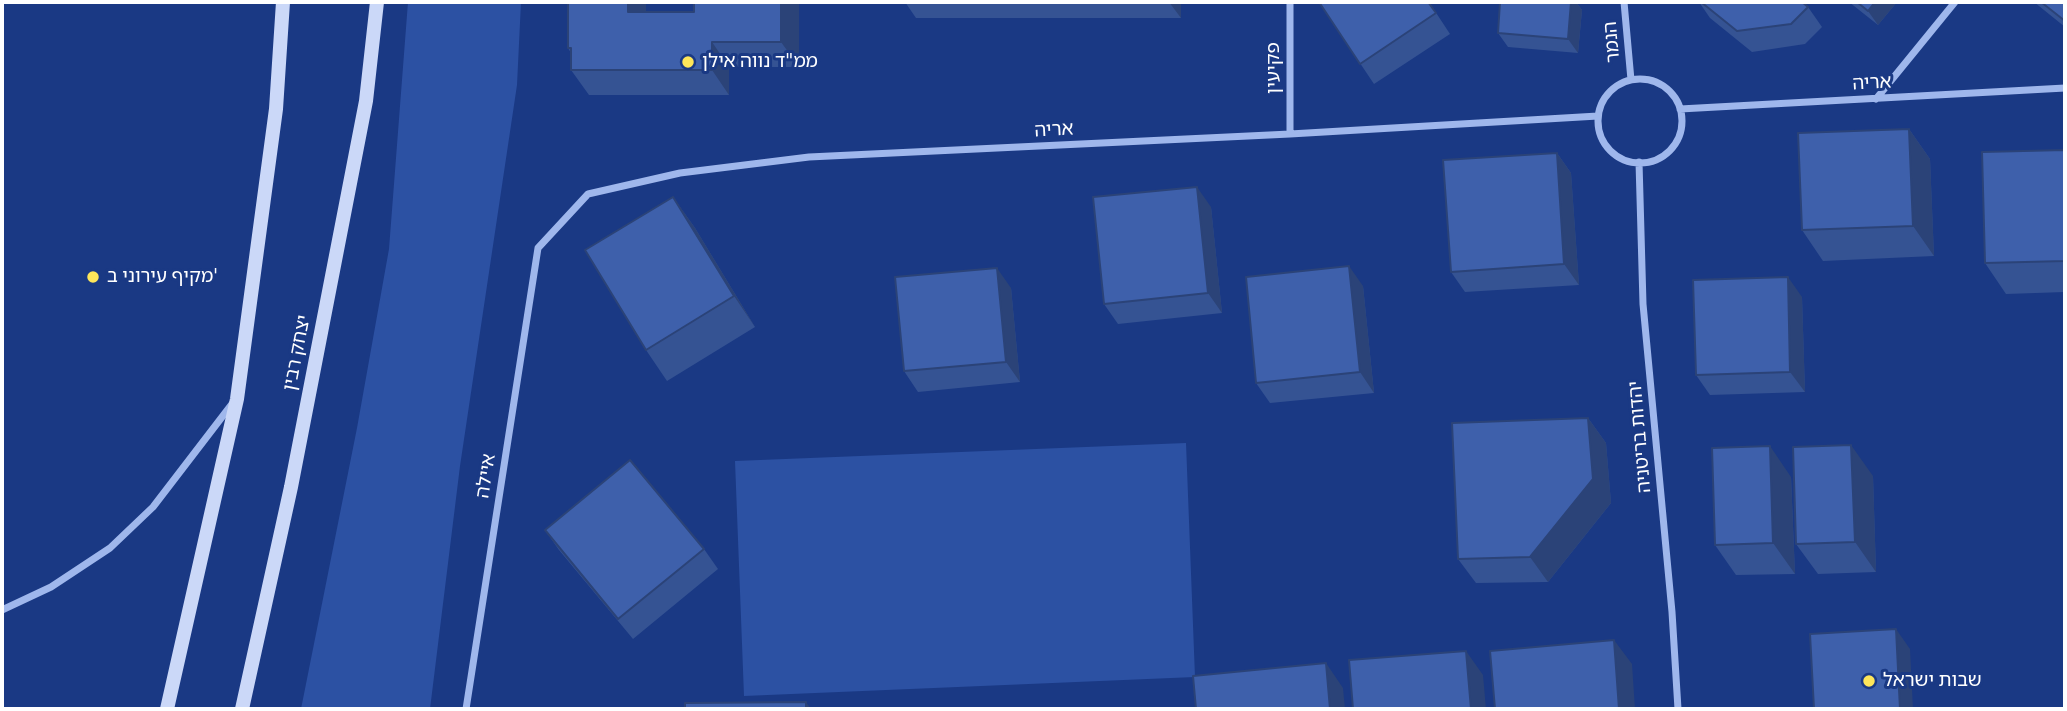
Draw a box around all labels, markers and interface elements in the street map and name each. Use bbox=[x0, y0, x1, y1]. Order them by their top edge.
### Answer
street label: הנמר bbox=[1599, 20, 1625, 64]
street label: פקיעין bbox=[1263, 42, 1285, 94]
place label: ממ"ד נווה אילן bbox=[702, 51, 818, 73]
marker: ממ"ד נווה אילן bbox=[680, 54, 696, 70]
street label: אריה bbox=[1852, 71, 1892, 95]
street label: אריה bbox=[1034, 118, 1074, 142]
place label: מקיף עירוני ב' bbox=[107, 266, 218, 288]
marker: מקיף עירוני ב' bbox=[85, 269, 101, 285]
street label: יצחק רבין bbox=[278, 313, 316, 393]
street label: יהדות בריטניה bbox=[1624, 380, 1656, 494]
street label: איילה bbox=[471, 452, 501, 500]
place label: שבות ישראל bbox=[1883, 670, 1982, 692]
marker: שבות ישראל bbox=[1861, 673, 1877, 689]

